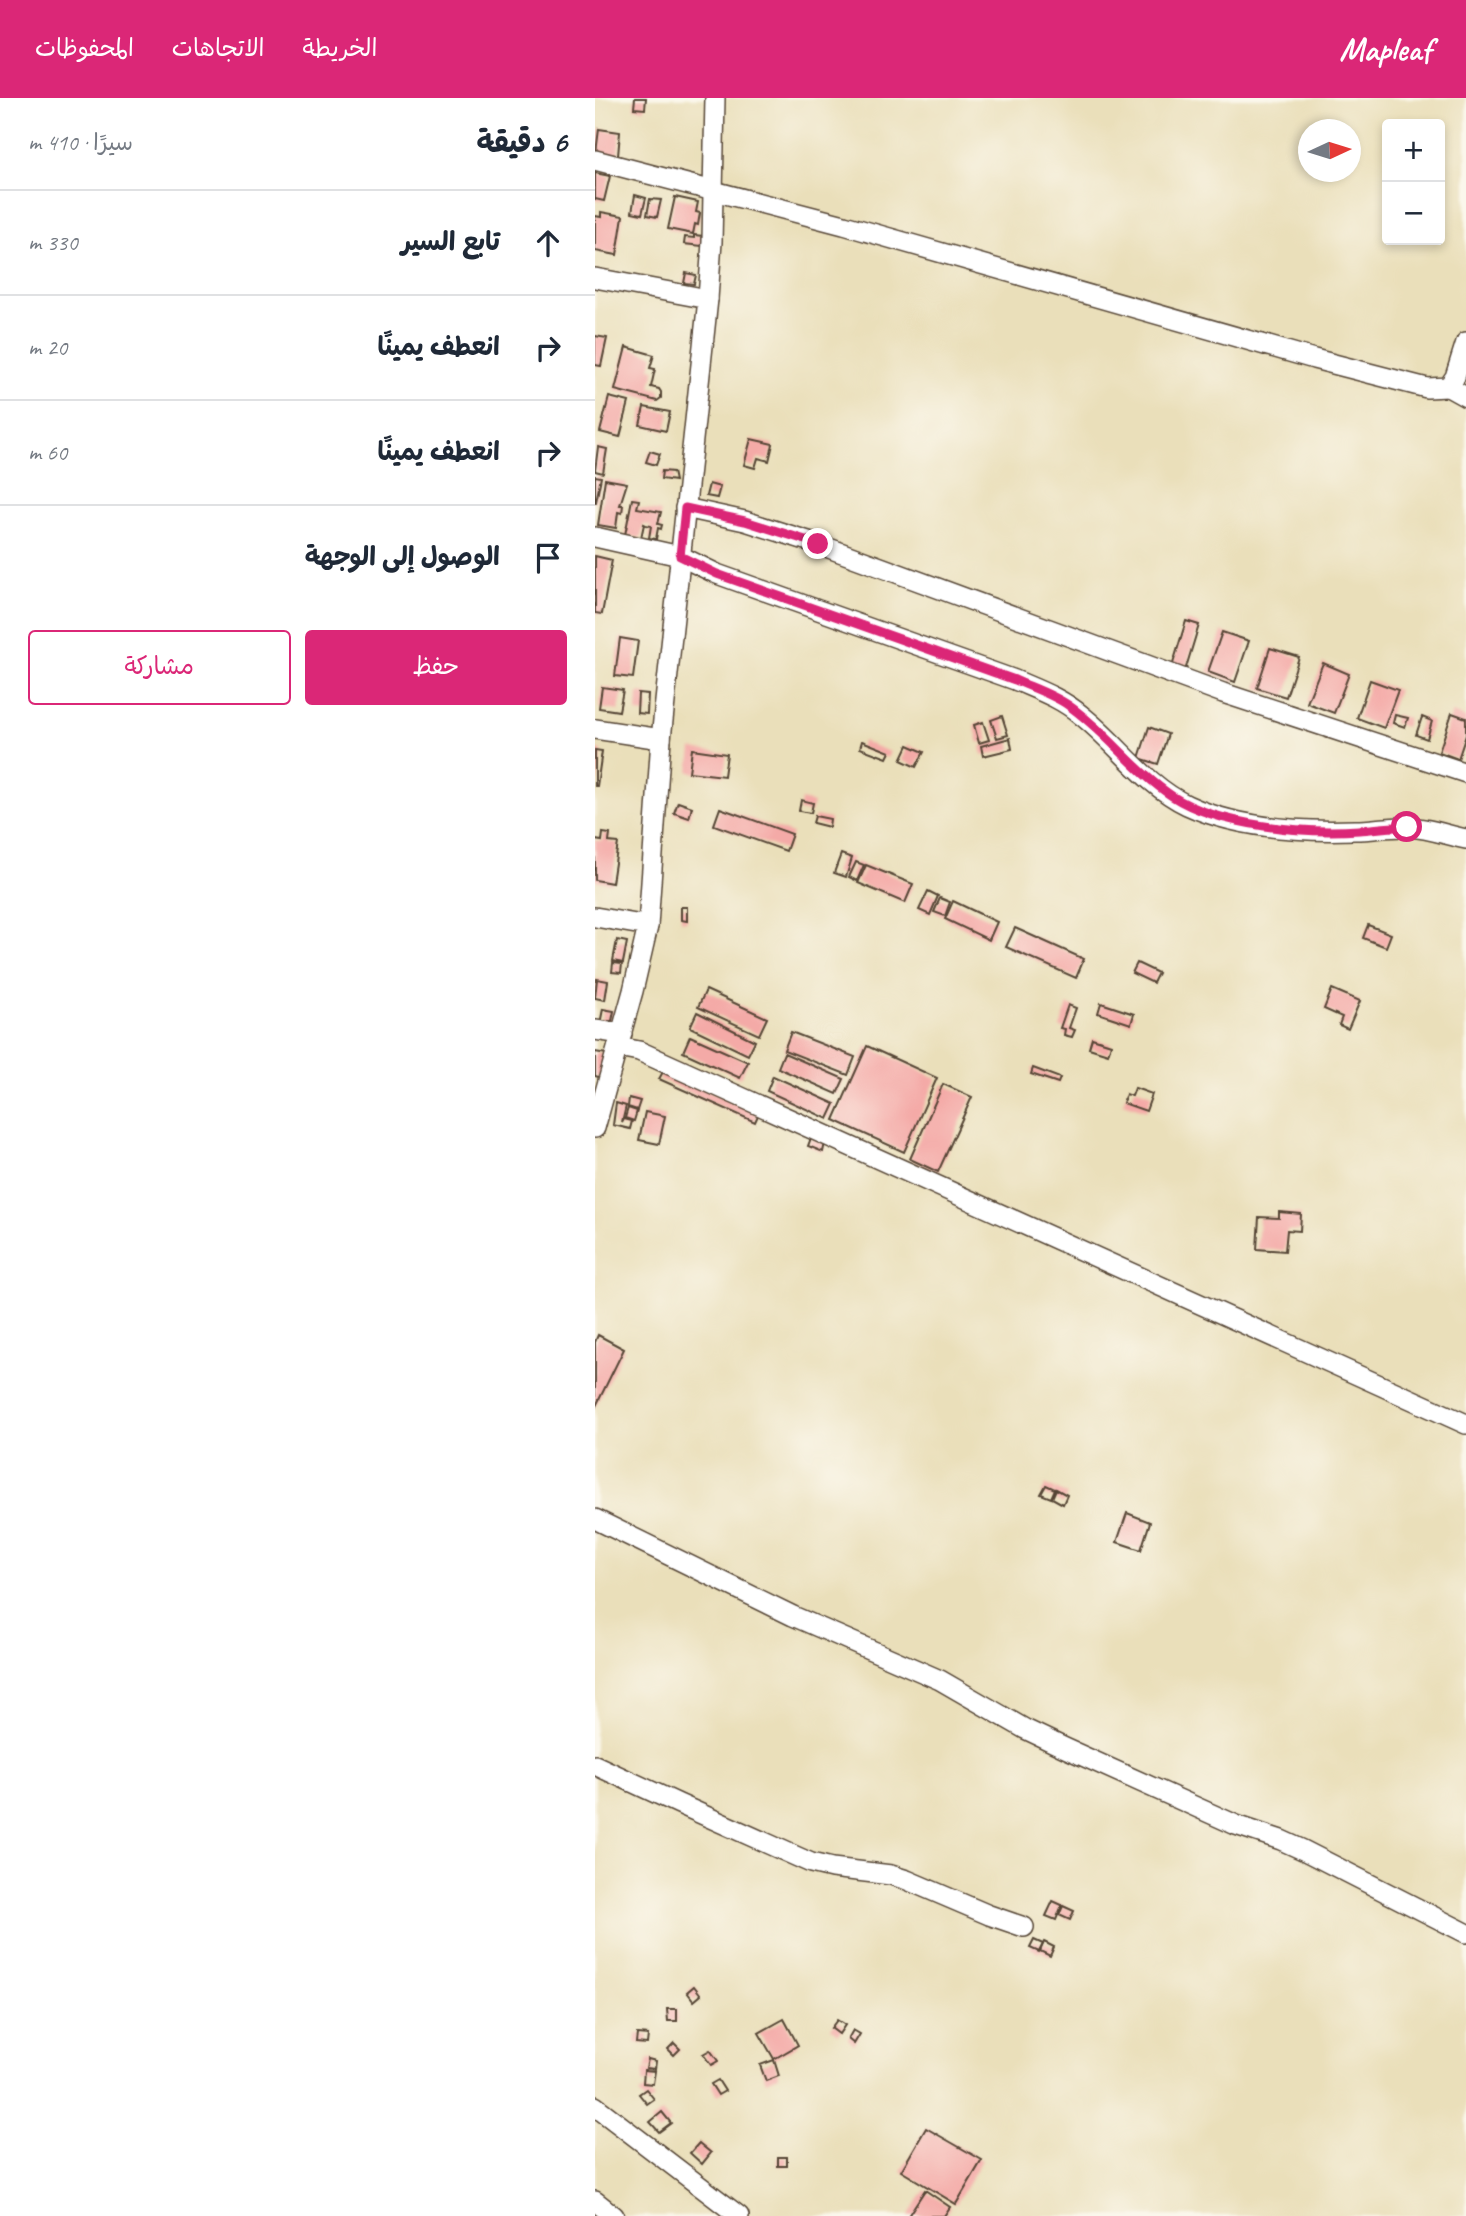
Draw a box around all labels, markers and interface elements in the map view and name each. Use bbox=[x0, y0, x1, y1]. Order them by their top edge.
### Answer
text: Mapleaf bbox=[1339, 28, 1431, 70]
text: المحفوظات bbox=[35, 33, 134, 63]
text: الاتجاهات bbox=[172, 33, 265, 63]
text: الخريطة bbox=[303, 33, 377, 63]
north arrow bbox=[1298, 119, 1361, 182]
map controls bbox=[1382, 119, 1445, 245]
button: + bbox=[1382, 119, 1445, 182]
text: 6 دقيقة bbox=[476, 123, 567, 161]
text: سيرًا · 410 m bbox=[28, 128, 133, 157]
button: − bbox=[1382, 182, 1445, 245]
icon: ahead bbox=[529, 224, 567, 262]
text: تابع السير bbox=[401, 225, 500, 258]
text: 330 m bbox=[28, 228, 78, 257]
icon: right bbox=[529, 329, 567, 367]
text: انعطف يمينًا bbox=[378, 330, 500, 363]
text: 20 m bbox=[28, 333, 67, 362]
icon: right bbox=[529, 434, 567, 472]
text: انعطف يمينًا bbox=[378, 435, 500, 468]
text: 60 m bbox=[28, 438, 67, 467]
route end bbox=[802, 528, 833, 559]
icon: arrive bbox=[529, 539, 567, 577]
text: الوصول إلى الوجهة bbox=[305, 540, 500, 573]
button: مشاركة bbox=[28, 630, 291, 705]
button: حفظ bbox=[305, 630, 567, 705]
route start bbox=[1391, 811, 1422, 842]

